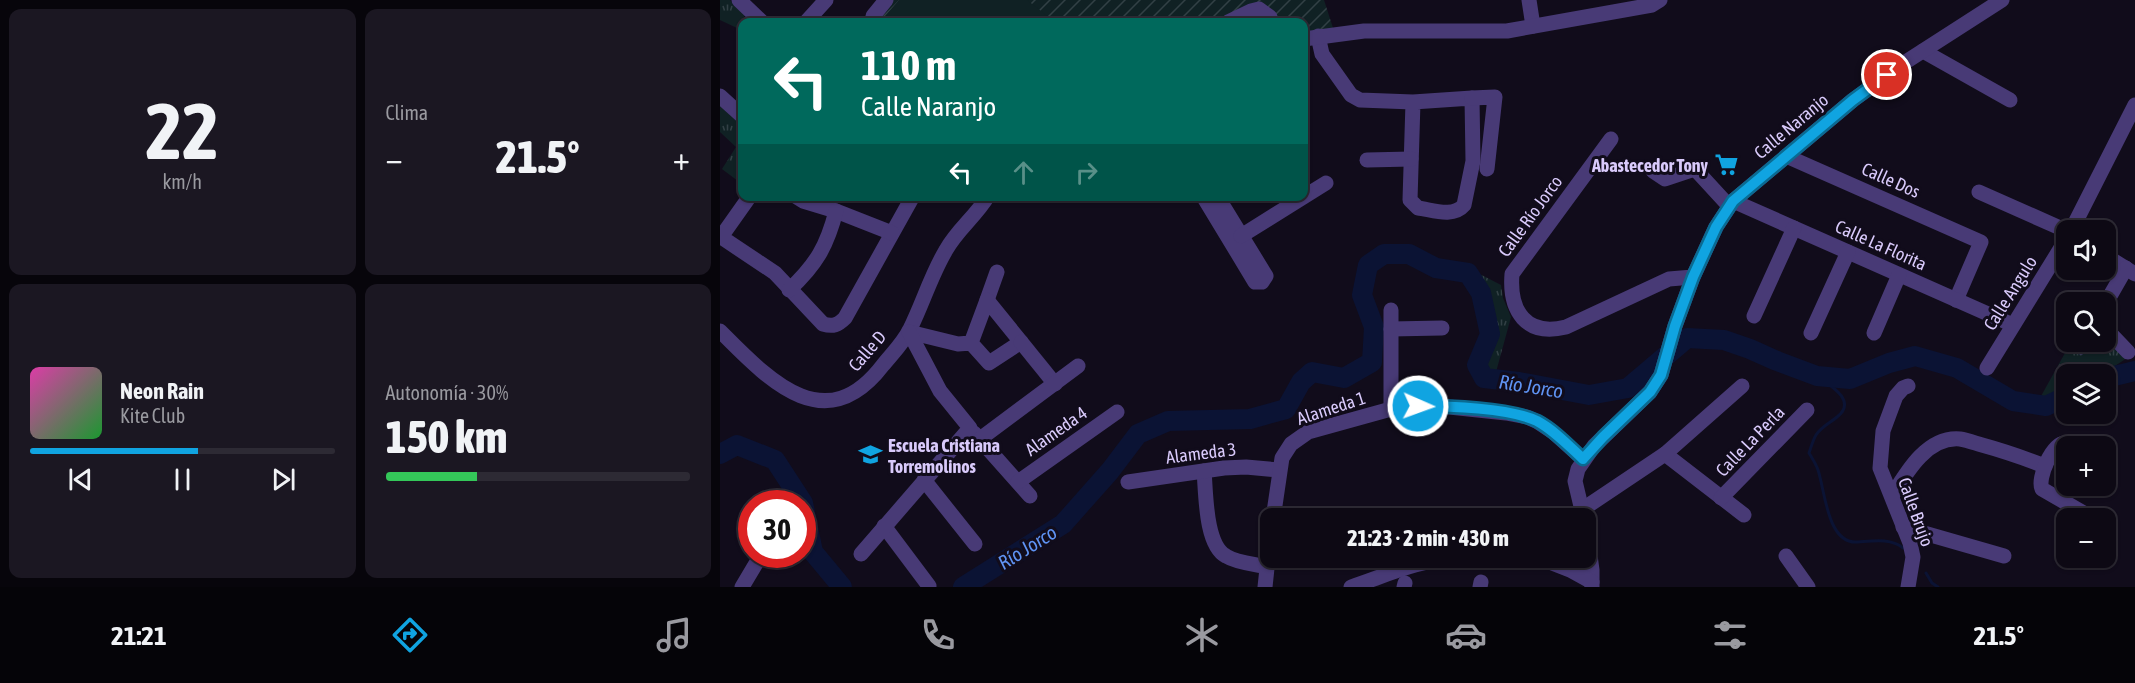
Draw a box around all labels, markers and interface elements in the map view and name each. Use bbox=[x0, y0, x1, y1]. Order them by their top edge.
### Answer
text: 110 m bbox=[861, 41, 956, 89]
icon: left bbox=[762, 42, 840, 120]
pin bbox=[1861, 49, 1912, 100]
icon: arrive bbox=[1870, 58, 1903, 91]
text: 22 bbox=[146, 86, 219, 176]
street label: Calle Naranjo bbox=[1750, 89, 1832, 163]
text: Calle Naranjo bbox=[861, 91, 996, 122]
text: Clima bbox=[386, 101, 428, 124]
text: 21.5° bbox=[496, 131, 580, 183]
text: − bbox=[386, 139, 403, 177]
text: + bbox=[673, 139, 690, 177]
supermarket icon: Abastecedor Tony bbox=[1713, 152, 1739, 178]
place label: Abastecedor Tony bbox=[1591, 155, 1709, 176]
icon: left bbox=[944, 156, 977, 189]
icon: ahead bbox=[1007, 156, 1040, 189]
icon: right bbox=[1070, 156, 1103, 189]
street label: Calle Dos bbox=[1859, 158, 1923, 202]
text: km/h bbox=[162, 170, 202, 193]
street label: Calle Río Jorco bbox=[1494, 171, 1566, 261]
street label: Calle La Florita bbox=[1832, 216, 1930, 274]
map controls bbox=[2056, 220, 2116, 568]
button: sound bbox=[2056, 220, 2116, 280]
street label: Calle Angulo bbox=[1979, 252, 2041, 334]
button: search bbox=[2056, 292, 2116, 352]
street label: Calle D bbox=[844, 327, 890, 375]
button: layers bbox=[2056, 364, 2116, 424]
water label: Río Jorco bbox=[1497, 370, 1565, 402]
position arrow bbox=[1386, 374, 1450, 438]
text: Neon Rain bbox=[120, 378, 204, 404]
text: Autonomía · 30% bbox=[386, 381, 508, 404]
street label: Alameda 1 bbox=[1294, 387, 1368, 429]
street label: Calle La Perla bbox=[1711, 401, 1789, 481]
street label: Alameda 4 bbox=[1021, 402, 1091, 460]
text: Kite Club bbox=[120, 404, 185, 427]
text: 150 km bbox=[386, 411, 507, 463]
place label: Escuela Cristiana Torremolinos bbox=[888, 435, 1000, 477]
button: + bbox=[2056, 436, 2116, 496]
street label: Alameda 3 bbox=[1165, 438, 1237, 468]
school or university icon: Escuela Cristiana Torremolinos bbox=[857, 442, 883, 468]
icon: previous bbox=[64, 463, 97, 496]
icon: pause bbox=[166, 463, 199, 496]
icon: next bbox=[267, 463, 300, 496]
street label: Calle Brujo bbox=[1894, 475, 1938, 549]
speed limit sign: 30 bbox=[738, 490, 816, 568]
button: − bbox=[2056, 508, 2116, 568]
water label: Río Jorco bbox=[993, 520, 1061, 574]
text: 21:23 · 2 min · 430 m bbox=[1347, 525, 1509, 551]
icon: directions bbox=[389, 614, 431, 656]
icon: music bbox=[653, 614, 695, 656]
icon: phone bbox=[917, 614, 959, 656]
icon: climate bbox=[1181, 614, 1223, 656]
icon: car bbox=[1445, 614, 1487, 656]
icon: filters bbox=[1709, 614, 1751, 656]
text: 21:21 bbox=[111, 620, 167, 651]
text: 21.5° bbox=[1974, 620, 2024, 651]

